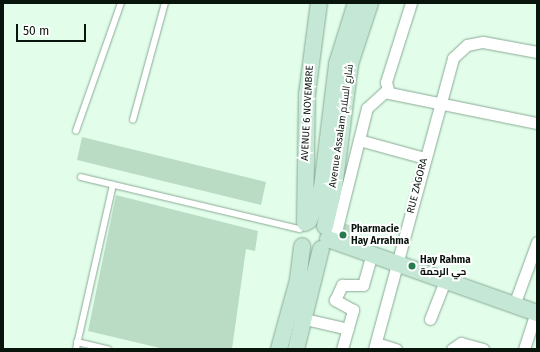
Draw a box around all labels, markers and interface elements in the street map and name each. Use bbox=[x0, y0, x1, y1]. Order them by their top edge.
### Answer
scale bar bbox=[18, 16, 88, 42]
text: 50 m bbox=[23, 24, 49, 38]
street label: Avenue Assalam شارع السلام bbox=[327, 63, 357, 189]
street label: AVENUE 6 NOVEMBRE bbox=[300, 65, 316, 161]
street label: RUE ZAGORA bbox=[405, 157, 431, 215]
place label: Pharmacie Hay Arrahma bbox=[351, 223, 409, 246]
marker: Pharmacie Hay Arrahma bbox=[338, 230, 348, 240]
place label: Hay Rahma حي الرحمة bbox=[420, 254, 471, 278]
marker: Hay Rahma حي الرحمة bbox=[407, 261, 417, 271]

